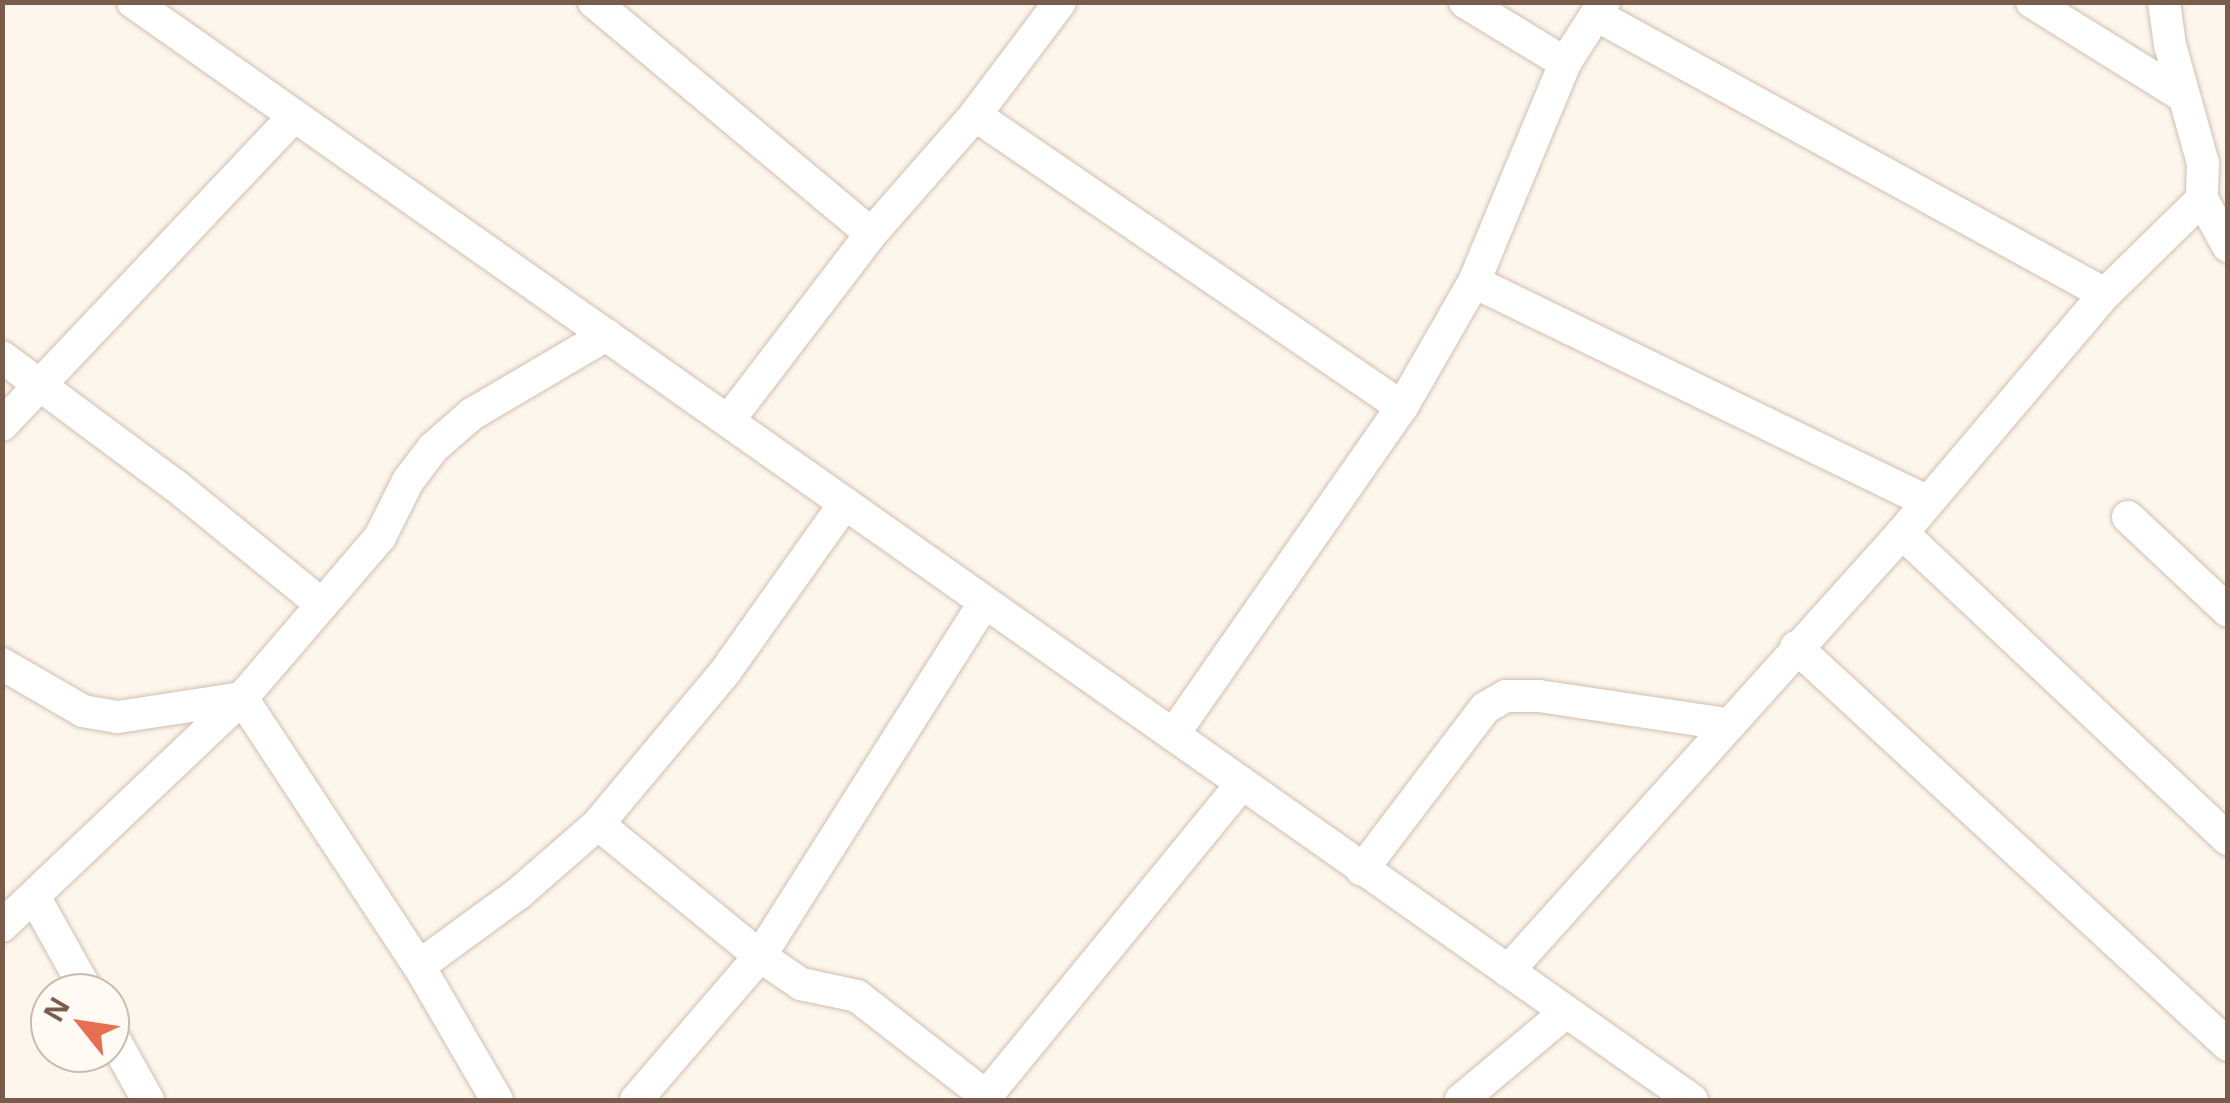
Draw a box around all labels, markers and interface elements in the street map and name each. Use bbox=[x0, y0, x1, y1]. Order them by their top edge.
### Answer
north arrow bbox=[30, 973, 130, 1073]
text: N bbox=[34, 990, 78, 1028]

